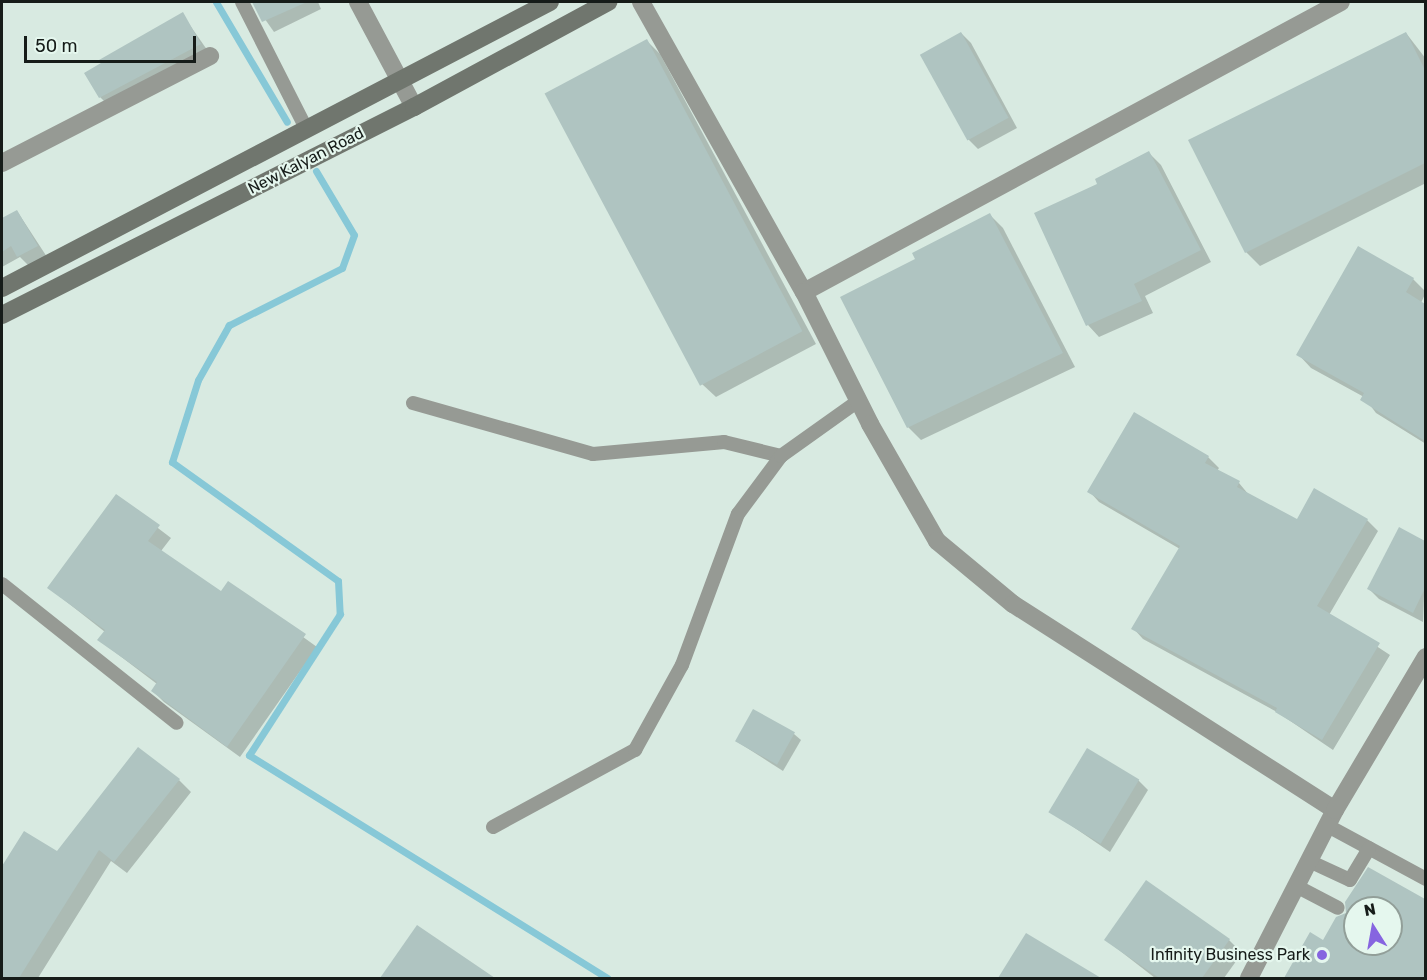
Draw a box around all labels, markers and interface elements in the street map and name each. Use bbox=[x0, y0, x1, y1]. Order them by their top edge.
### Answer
scale bar bbox=[27, 24, 200, 62]
text: 50 m bbox=[35, 35, 78, 57]
street label: New Kalyan Road bbox=[245, 123, 367, 199]
north arrow bbox=[1343, 896, 1403, 956]
text: N bbox=[1362, 899, 1377, 920]
place label: Infinity Business Park bbox=[1150, 945, 1310, 965]
marker: Infinity Business Park bbox=[1315, 948, 1329, 962]

